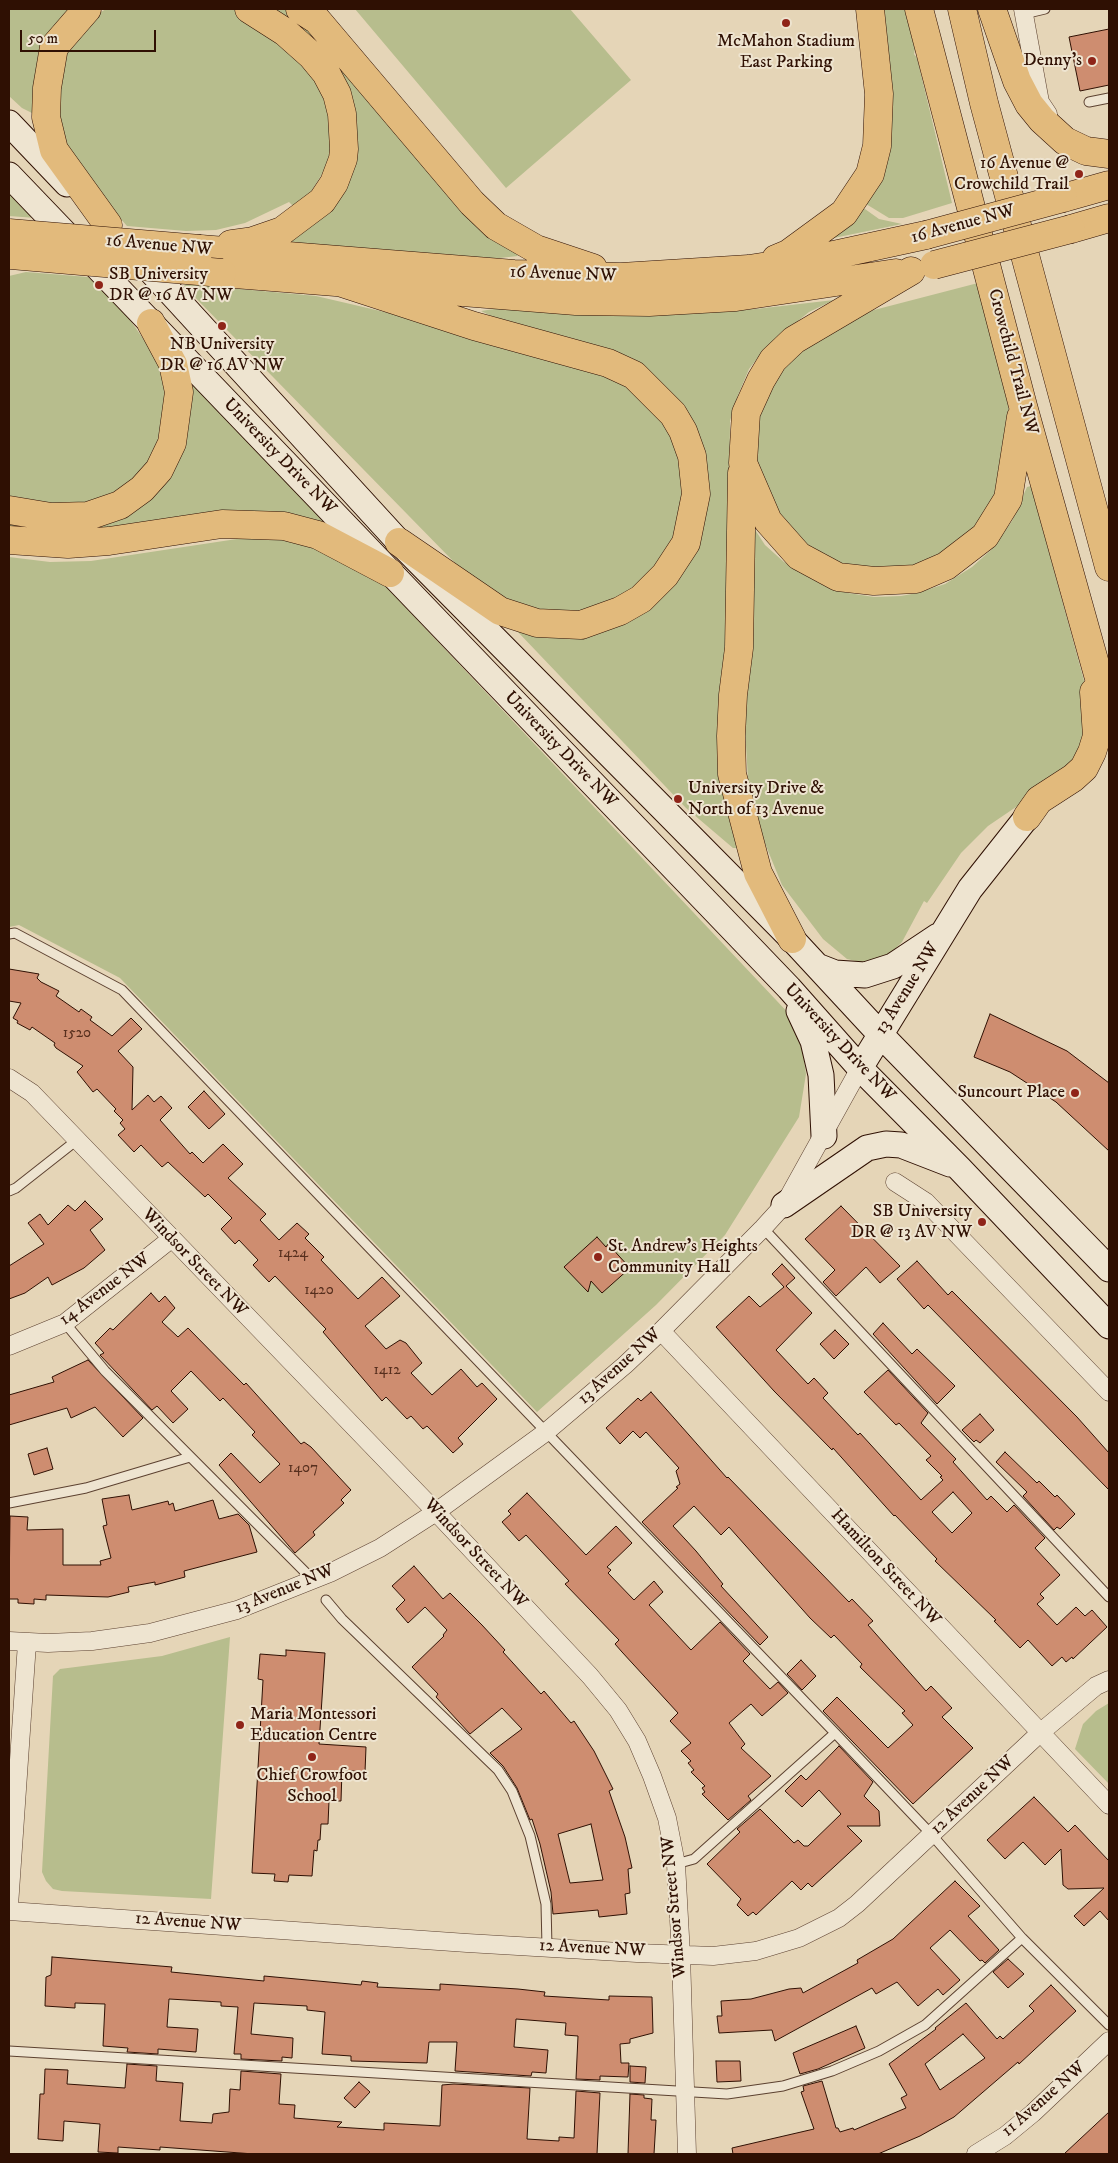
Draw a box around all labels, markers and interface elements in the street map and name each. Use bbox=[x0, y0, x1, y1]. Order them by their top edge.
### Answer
marker: McMahon Stadium East Parking bbox=[780, 17, 792, 29]
scale bar bbox=[22, 20, 159, 52]
text: 50 m bbox=[28, 29, 58, 48]
place label: McMahon Stadium East Parking bbox=[717, 31, 855, 74]
place label: Denny's bbox=[1023, 50, 1082, 72]
marker: Denny's bbox=[1086, 55, 1098, 67]
place label: 16 Avenue @ Crowchild Trail bbox=[954, 153, 1069, 195]
marker: 16 Avenue @ Crowchild Trail bbox=[1073, 168, 1085, 180]
street label: 16 Avenue NW bbox=[909, 201, 1017, 249]
street label: 16 Avenue NW bbox=[105, 231, 213, 261]
street label: 16 Avenue NW bbox=[509, 262, 617, 288]
place label: SB University DR @ 16 AV NW bbox=[109, 264, 233, 306]
marker: SB University DR @ 16 AV NW bbox=[93, 279, 105, 291]
street label: Crowchild Trail NW bbox=[982, 287, 1042, 437]
marker: NB University DR @ 16 AV NW bbox=[216, 320, 228, 332]
place label: NB University DR @ 16 AV NW bbox=[160, 334, 284, 376]
street label: University Drive NW bbox=[218, 394, 340, 520]
street label: University Drive NW bbox=[499, 687, 621, 813]
place label: University Drive & North of 13 Avenue bbox=[688, 778, 824, 821]
marker: University Drive & North of 13 Avenue bbox=[672, 793, 684, 805]
street label: 13 Avenue NW bbox=[871, 939, 945, 1039]
street label: University Drive NW bbox=[779, 979, 899, 1107]
house number: 1520 bbox=[63, 1025, 91, 1043]
place label: Suncourt Place bbox=[957, 1082, 1065, 1104]
marker: Suncourt Place bbox=[1069, 1087, 1081, 1099]
place label: SB University DR @ 13 AV NW bbox=[851, 1201, 972, 1244]
street label: Windsor Street NW bbox=[137, 1204, 251, 1322]
marker: SB University DR @ 13 AV NW bbox=[976, 1216, 988, 1228]
place label: St. Andrew's Heights Community Hall bbox=[608, 1236, 758, 1278]
house number: 1424 bbox=[278, 1245, 308, 1263]
street label: 14 Avenue NW bbox=[55, 1249, 155, 1331]
marker: St. Andrew's Heights Community Hall bbox=[592, 1251, 604, 1263]
house number: 1420 bbox=[304, 1282, 334, 1300]
street label: 13 Avenue NW bbox=[574, 1324, 666, 1410]
house number: 1412 bbox=[373, 1362, 401, 1380]
house number: 1407 bbox=[288, 1460, 318, 1478]
street label: Windsor Street NW bbox=[419, 1495, 531, 1613]
street label: Hamilton Street NW bbox=[825, 1505, 945, 1631]
street label: 13 Avenue NW bbox=[233, 1560, 337, 1620]
place label: Maria Montessori Education Centre bbox=[250, 1704, 377, 1746]
marker: Maria Montessori Education Centre bbox=[234, 1719, 246, 1731]
marker: Chief Crowfoot School bbox=[306, 1751, 318, 1763]
street label: 12 Avenue NW bbox=[927, 1752, 1019, 1840]
place label: Chief Crowfoot School bbox=[257, 1765, 367, 1808]
street label: Windsor Street NW bbox=[658, 1835, 692, 1979]
street label: 12 Avenue NW bbox=[134, 1909, 242, 1937]
street label: 12 Avenue NW bbox=[538, 1935, 646, 1963]
street label: 11 Avenue NW bbox=[998, 2058, 1090, 2142]

